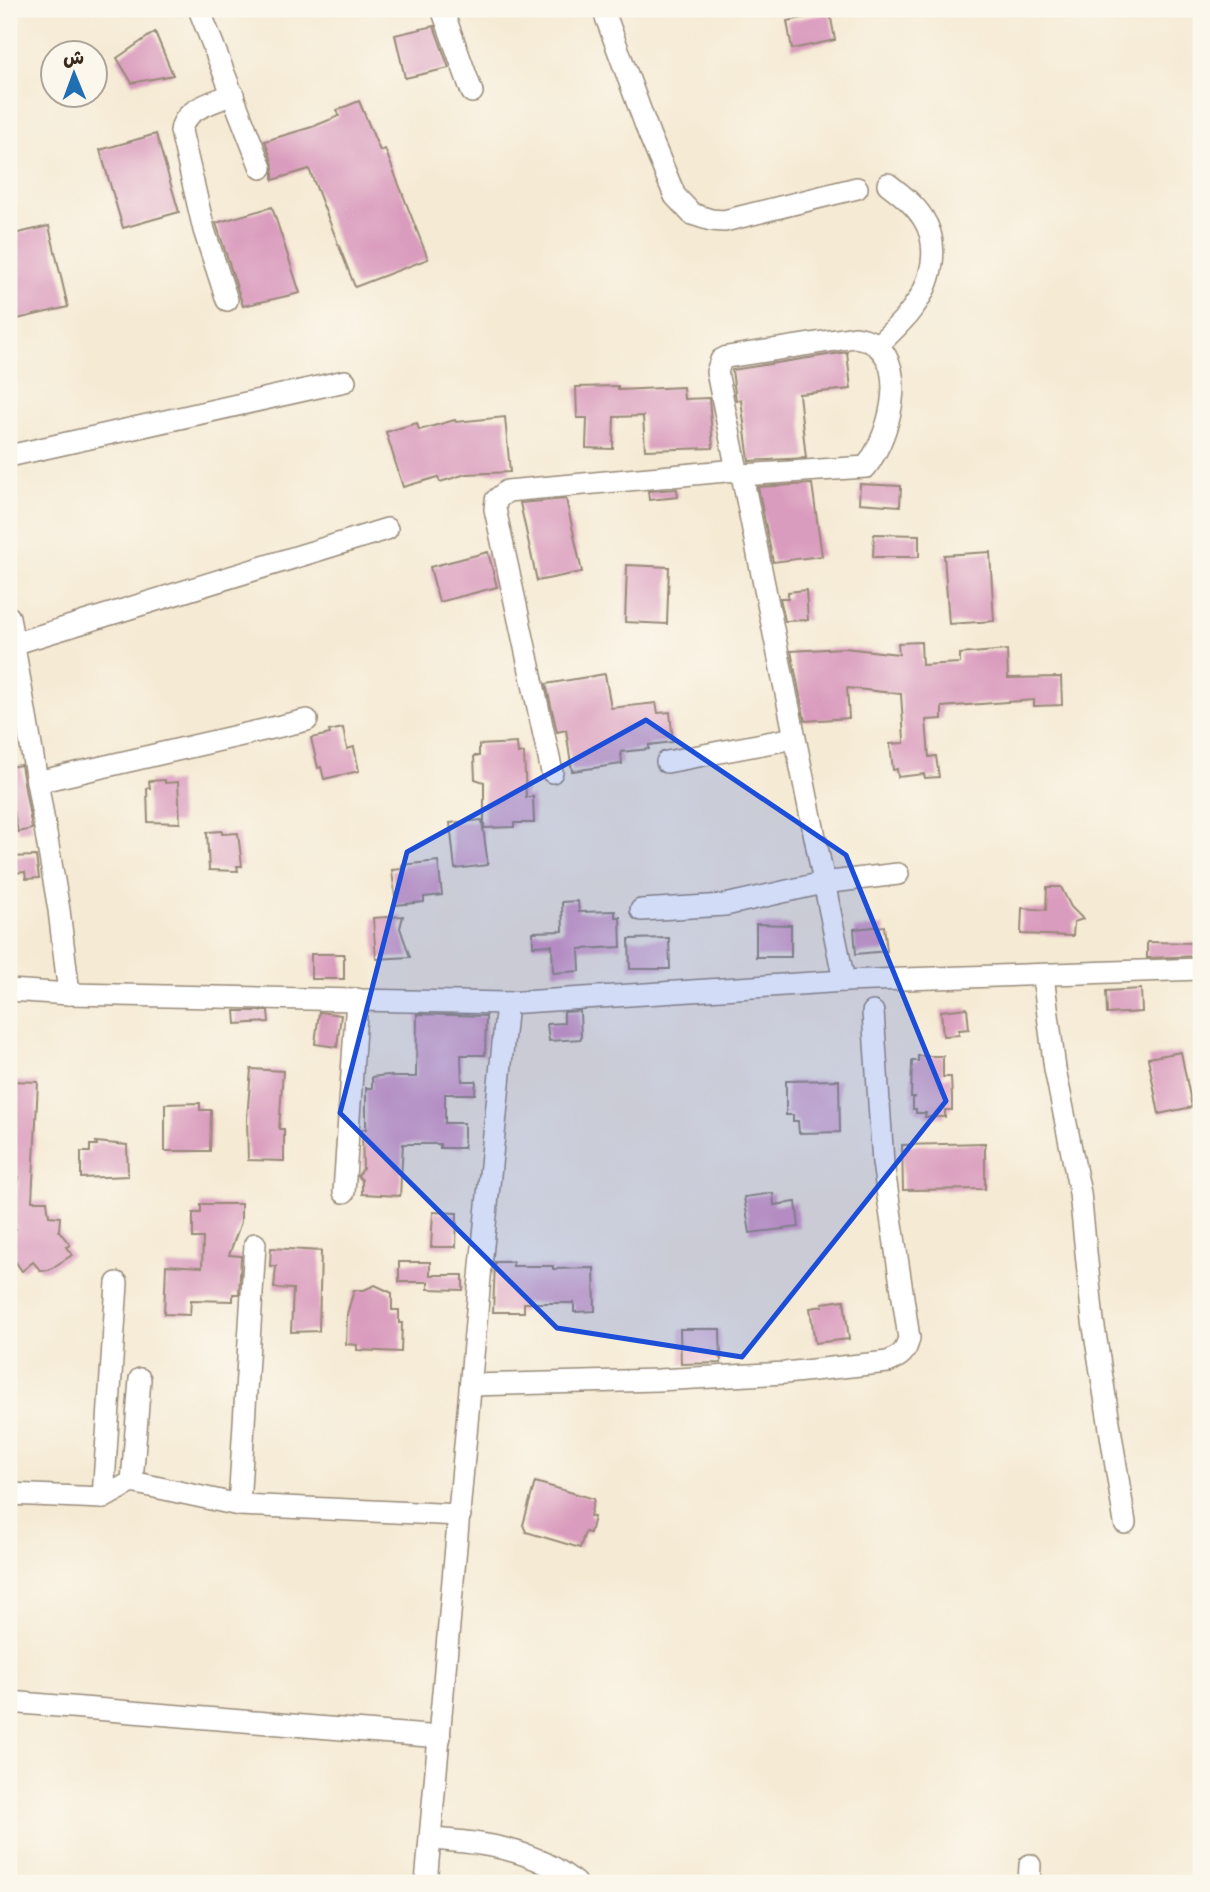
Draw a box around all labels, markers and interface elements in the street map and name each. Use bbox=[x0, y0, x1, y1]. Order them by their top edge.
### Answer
north arrow bbox=[38, 38, 108, 108]
text: ش bbox=[63, 44, 85, 74]

